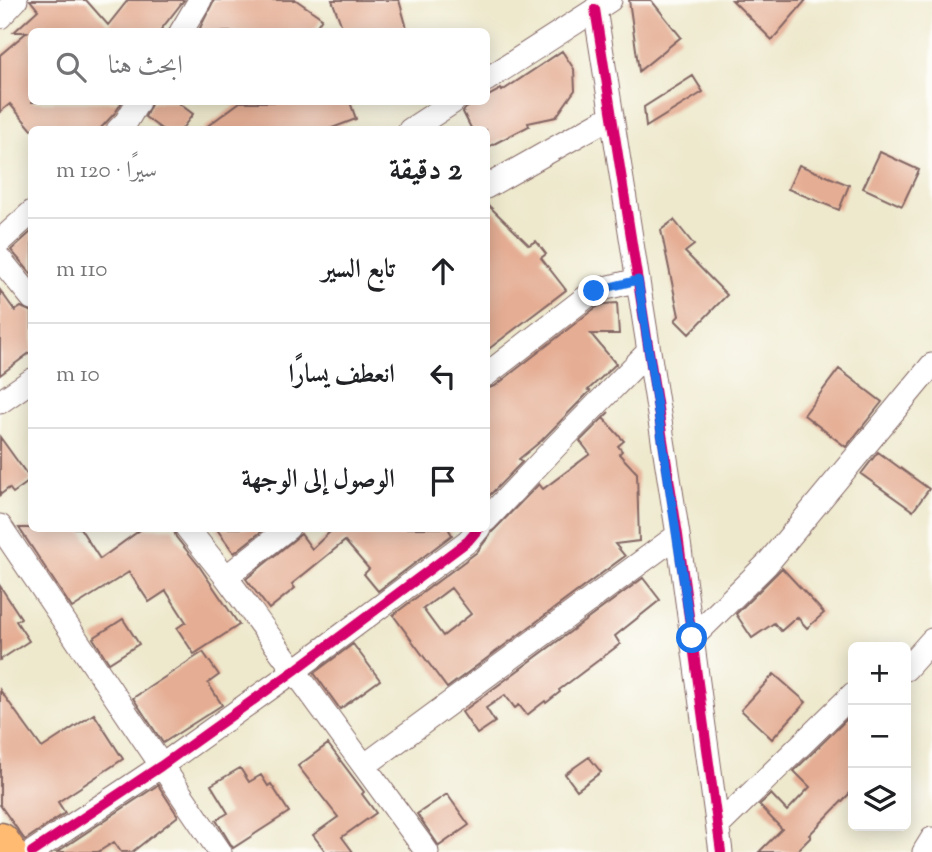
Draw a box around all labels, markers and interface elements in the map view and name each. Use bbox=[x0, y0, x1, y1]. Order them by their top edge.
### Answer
search box bbox=[28, 28, 490, 105]
icon: search bbox=[52, 48, 90, 86]
text: ابحث هنا bbox=[108, 48, 183, 85]
text: 2 دقيقة bbox=[389, 150, 462, 193]
text: سيرًا · 120 m bbox=[56, 155, 157, 188]
text: تابع السير bbox=[322, 252, 395, 289]
icon: ahead bbox=[424, 252, 462, 290]
text: 110 m bbox=[56, 254, 108, 287]
route end bbox=[578, 275, 609, 306]
text: انعطف يسارًا bbox=[288, 357, 395, 394]
icon: left bbox=[424, 357, 462, 395]
text: 10 m bbox=[56, 359, 100, 392]
text: الوصول إلى الوجهة bbox=[241, 462, 395, 499]
icon: arrive bbox=[424, 462, 462, 500]
route start bbox=[676, 622, 707, 653]
map controls bbox=[848, 642, 911, 831]
button: + bbox=[848, 642, 911, 705]
button: − bbox=[848, 705, 911, 768]
button: layers bbox=[848, 768, 911, 831]

